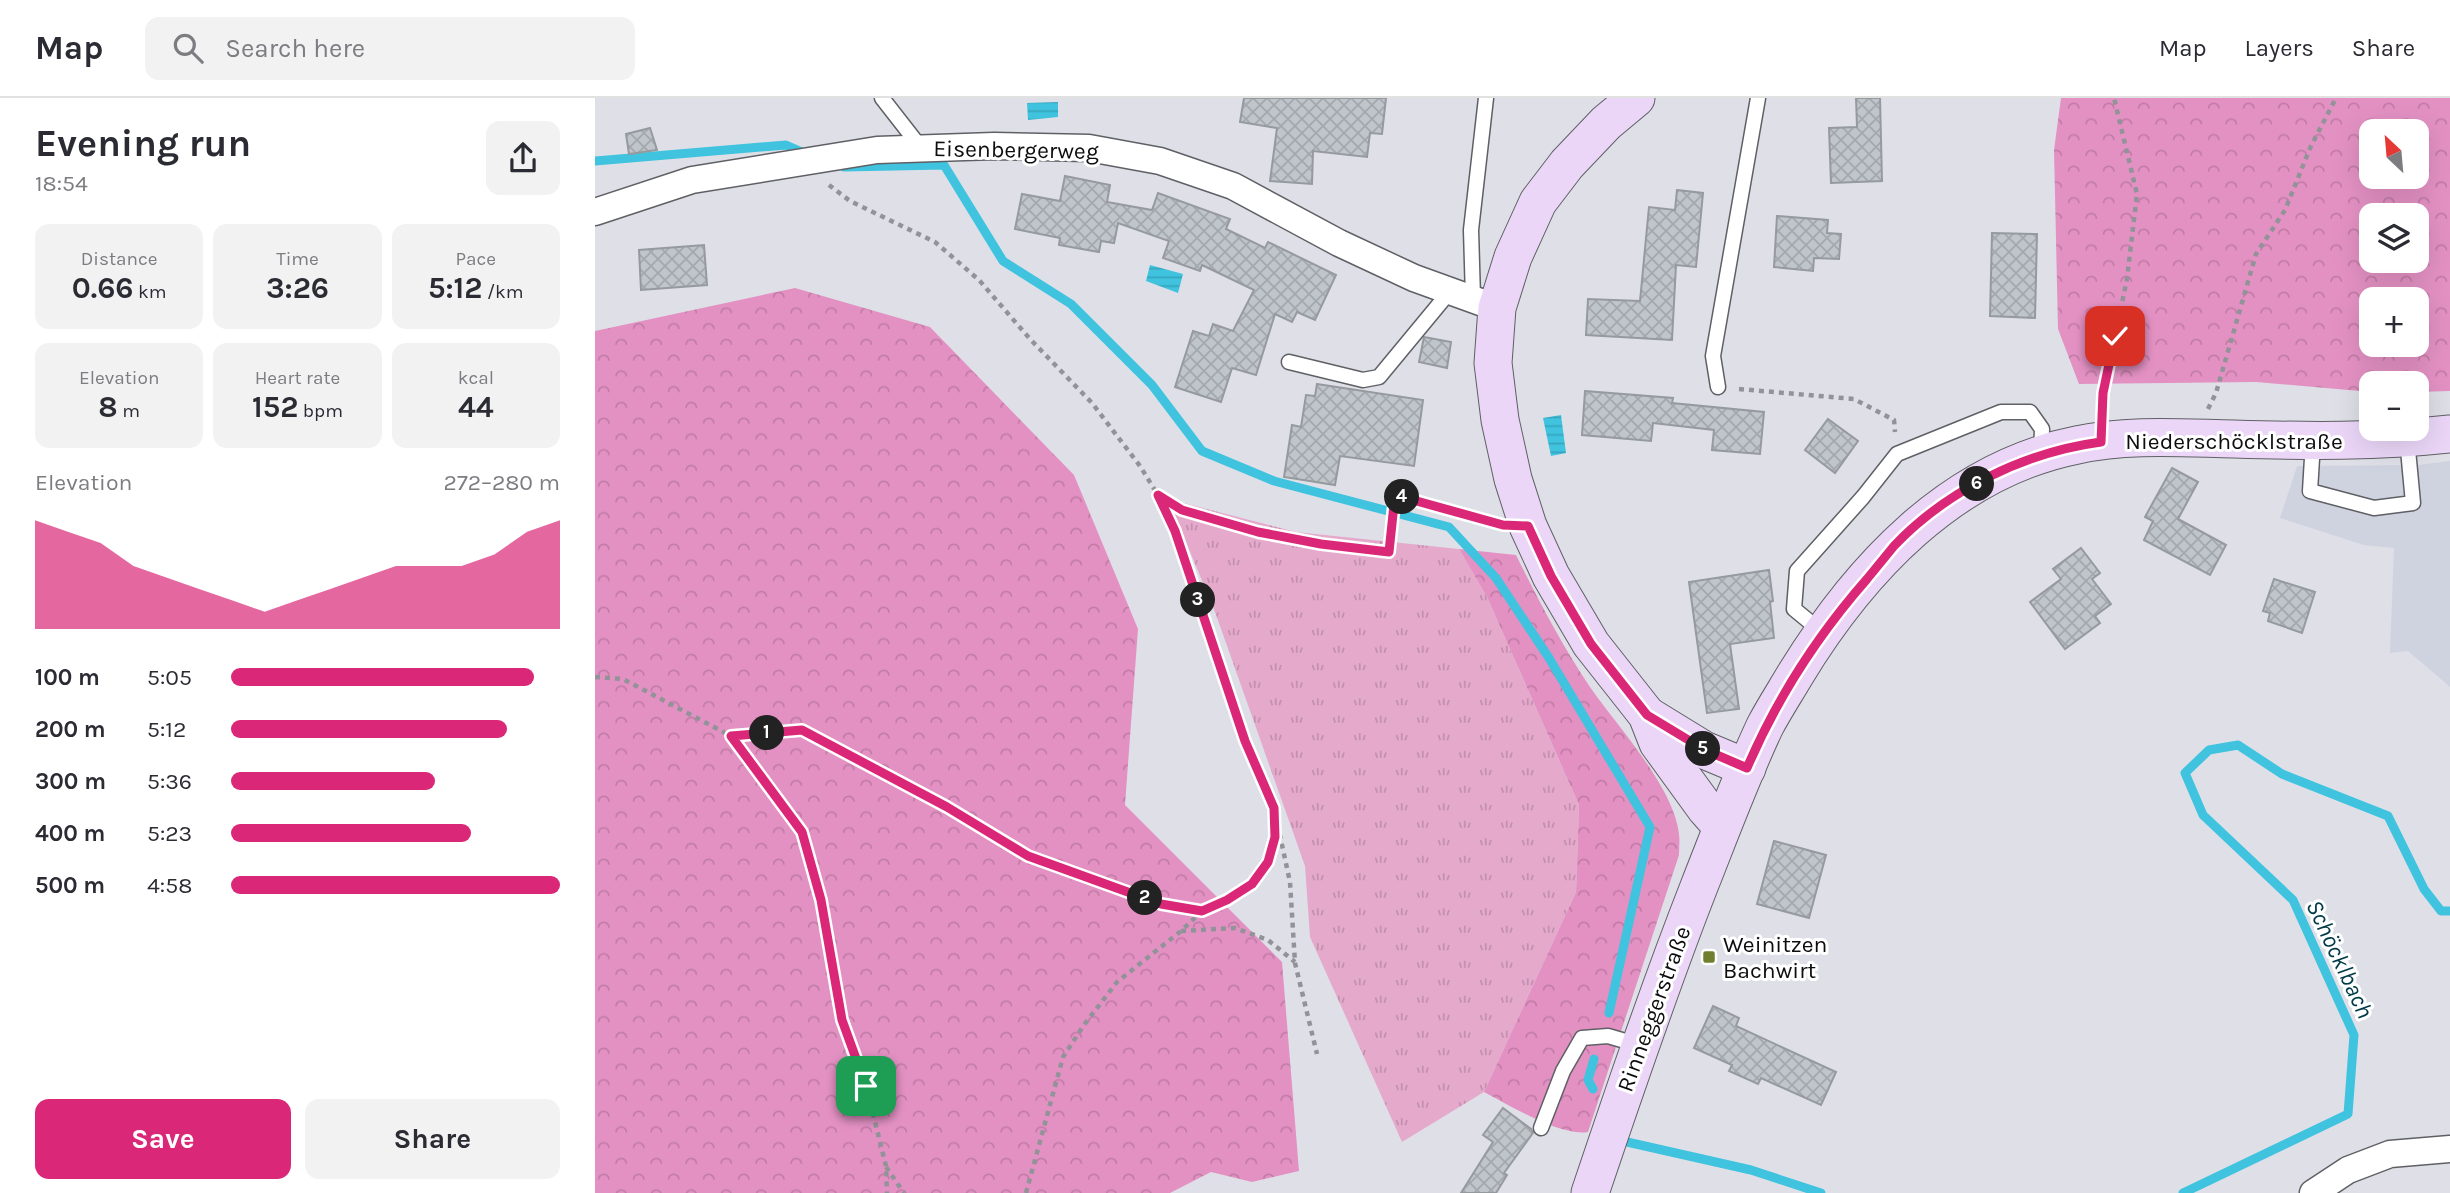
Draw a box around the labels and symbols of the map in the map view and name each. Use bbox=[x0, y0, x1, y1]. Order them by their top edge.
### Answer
north arrow bbox=[2359, 119, 2429, 189]
street label: Eisenbergerweg bbox=[933, 135, 1099, 165]
pin bbox=[2085, 306, 2145, 366]
street label: Niederschöcklstraße bbox=[2125, 428, 2343, 455]
pin: 6 bbox=[1959, 466, 1995, 502]
pin: 4 bbox=[1385, 480, 1419, 514]
pin: 3 bbox=[1181, 582, 1215, 618]
pin: 1 bbox=[749, 716, 785, 750]
pin: 5 bbox=[1685, 732, 1721, 766]
pin: 2 bbox=[1127, 880, 1163, 916]
water label: Schöcklbach bbox=[2300, 895, 2380, 1023]
street label: Rinneggerstraße bbox=[1612, 923, 1696, 1095]
place label: Weinitzen Bachwirt bbox=[1723, 931, 1827, 984]
marker: Weinitzen Bachwirt bbox=[1701, 949, 1717, 965]
pin bbox=[836, 1056, 896, 1116]

